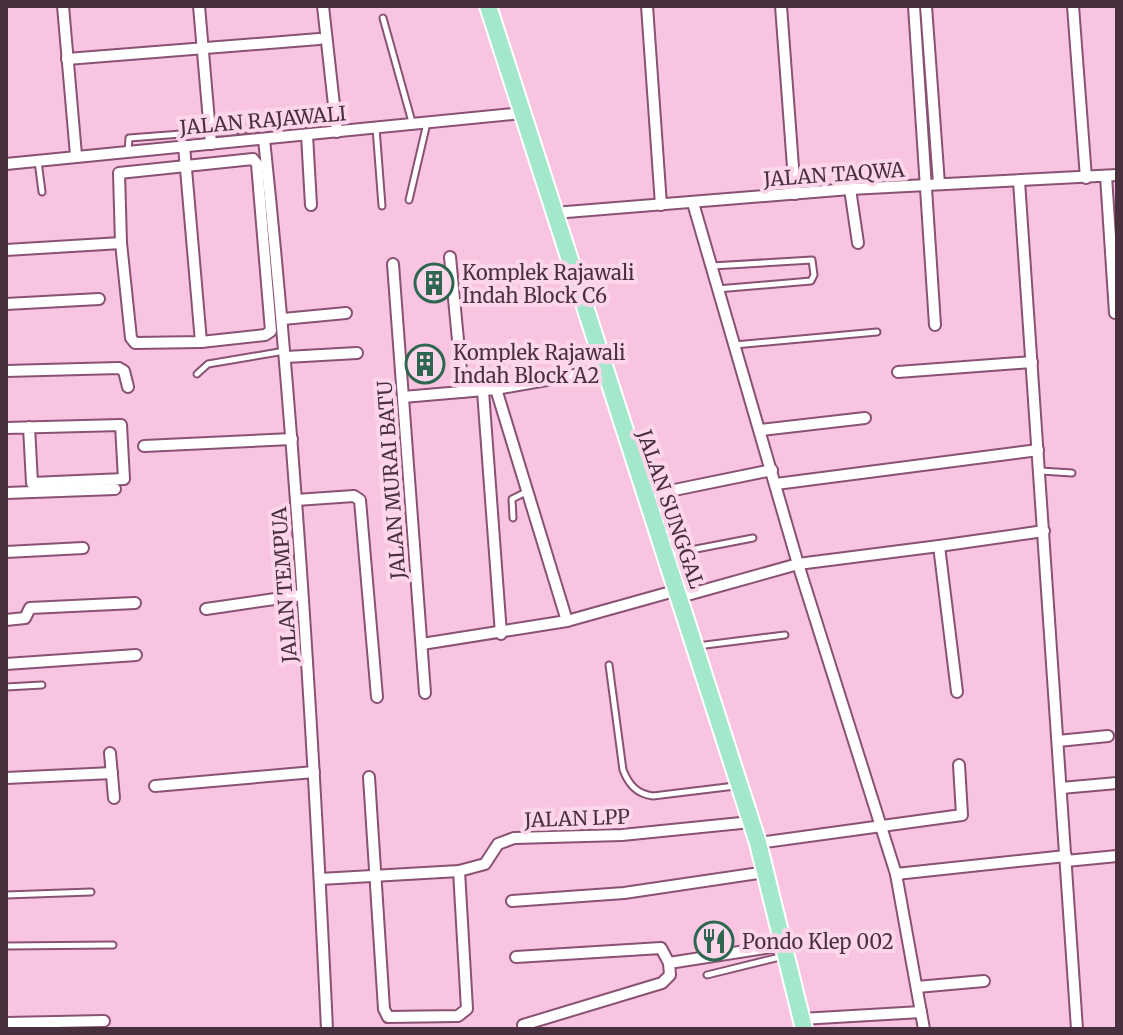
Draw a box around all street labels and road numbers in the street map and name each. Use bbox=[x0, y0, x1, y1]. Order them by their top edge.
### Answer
street label: JALAN RAJAWALI bbox=[178, 100, 347, 140]
street label: JALAN TAQWA bbox=[762, 157, 906, 191]
street label: JALAN MURAI BATU bbox=[372, 380, 410, 581]
street label: JALAN SUNGGAL bbox=[632, 425, 710, 592]
street label: JALAN TEMPUA bbox=[266, 506, 302, 665]
street label: JALAN LPP bbox=[523, 804, 630, 832]

